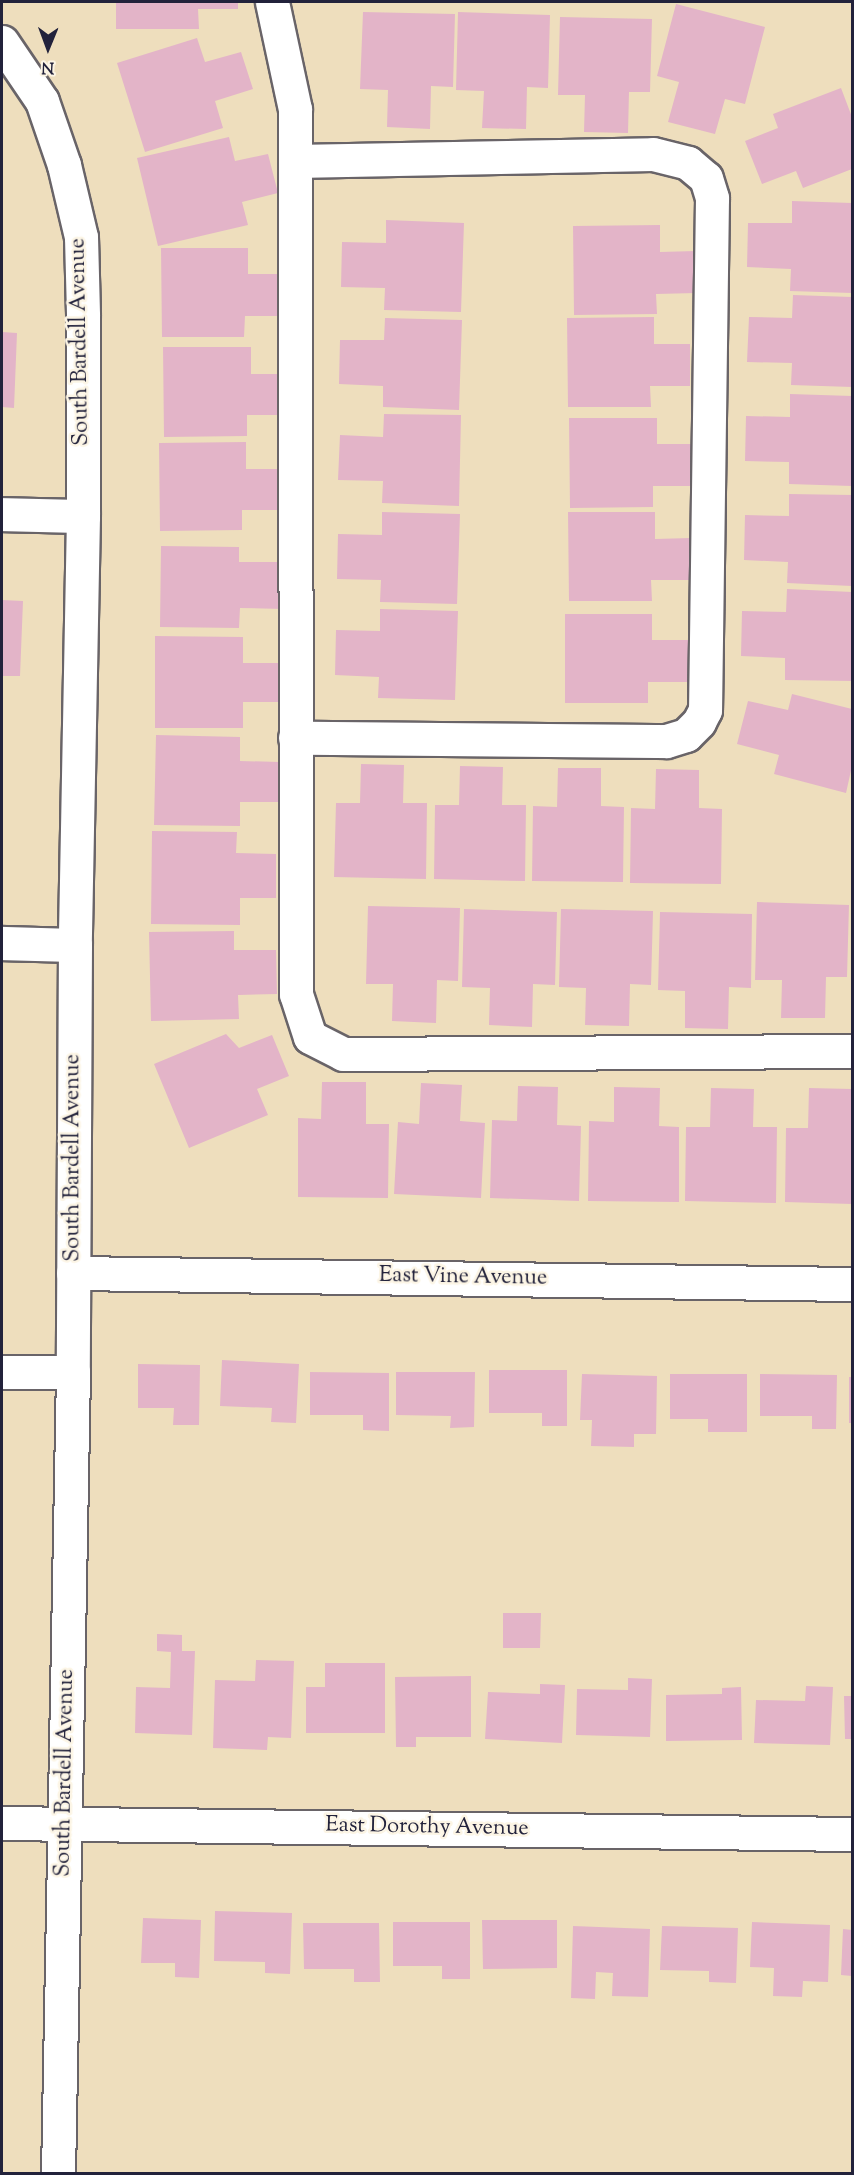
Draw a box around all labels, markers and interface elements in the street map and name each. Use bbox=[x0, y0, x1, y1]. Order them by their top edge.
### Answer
north arrow bbox=[18, 18, 78, 78]
text: N bbox=[41, 55, 54, 78]
street label: South Bardell Avenue bbox=[66, 238, 96, 446]
street label: South Bardell Avenue bbox=[61, 1054, 87, 1262]
street label: East Vine Avenue bbox=[379, 1263, 547, 1293]
street label: South Bardell Avenue bbox=[51, 1669, 81, 1877]
street label: East Dorothy Avenue bbox=[325, 1813, 529, 1843]

